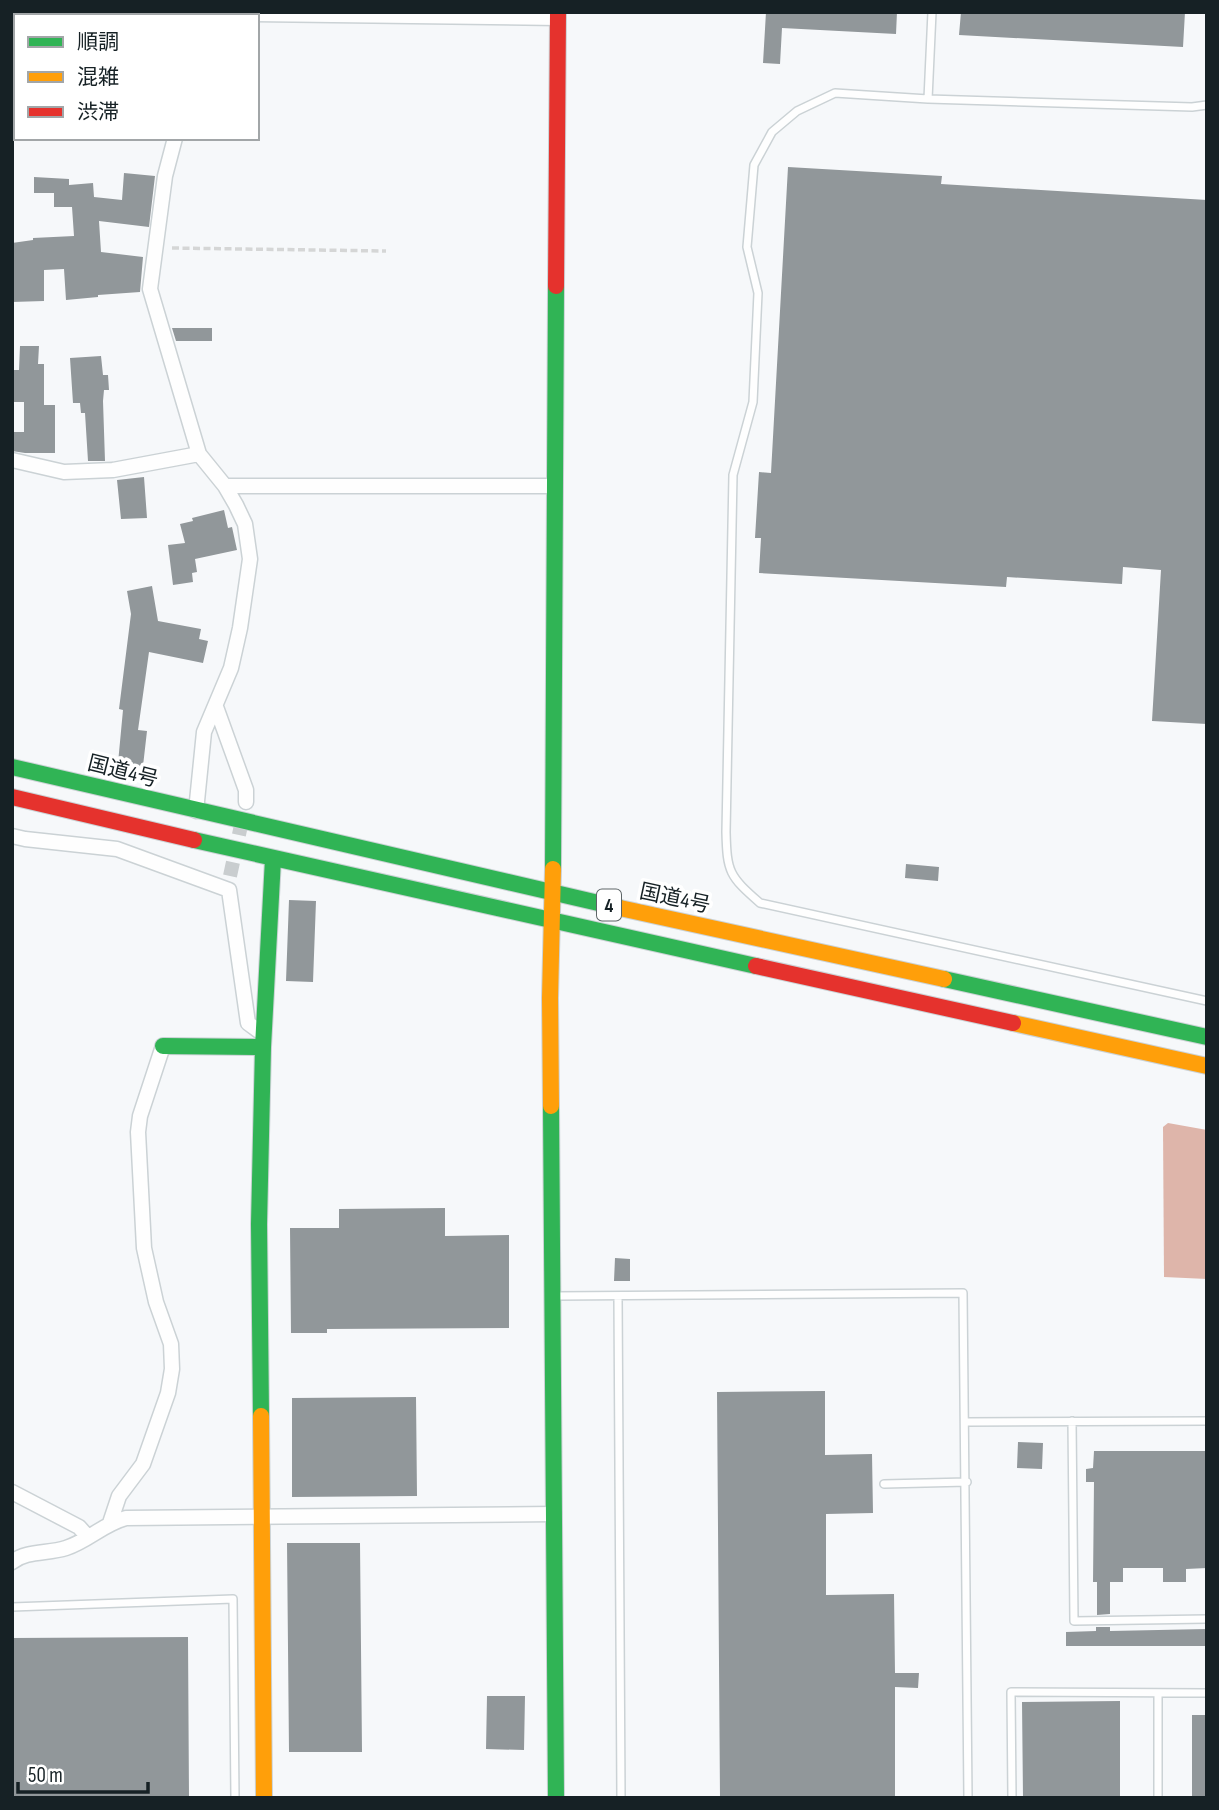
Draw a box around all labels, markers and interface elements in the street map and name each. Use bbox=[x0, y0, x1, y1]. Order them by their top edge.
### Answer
legend bbox=[14, 14, 259, 140]
text: 順調 bbox=[77, 30, 119, 55]
text: 混雑 bbox=[77, 65, 119, 90]
text: 渋滞 bbox=[77, 100, 119, 125]
street label: 国道4号 bbox=[85, 751, 161, 792]
street label: 国道4号 bbox=[637, 879, 713, 918]
road number: 4 bbox=[597, 890, 621, 920]
scale bar bbox=[18, 1750, 147, 1794]
text: 50 m bbox=[28, 1763, 63, 1788]

